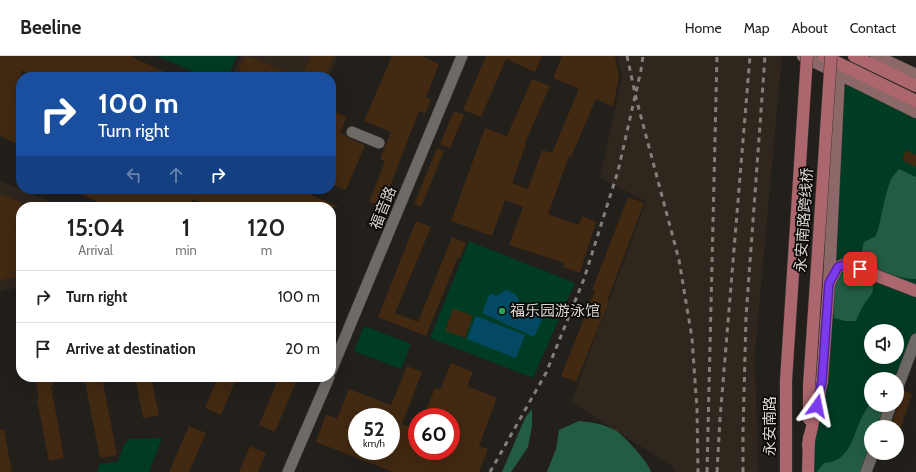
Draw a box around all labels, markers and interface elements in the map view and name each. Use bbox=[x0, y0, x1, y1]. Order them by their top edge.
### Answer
text: Beeline bbox=[20, 16, 81, 39]
text: Home bbox=[685, 19, 722, 37]
text: Map bbox=[744, 19, 769, 37]
text: About bbox=[791, 19, 828, 37]
text: Contact bbox=[850, 19, 896, 37]
text: 100 m bbox=[98, 86, 179, 120]
icon: right bbox=[32, 88, 84, 140]
text: Turn right bbox=[98, 120, 169, 142]
icon: left bbox=[123, 164, 145, 186]
icon: ahead bbox=[165, 164, 187, 186]
icon: right bbox=[207, 164, 229, 186]
street label: 永安南路跨线桥 bbox=[791, 167, 817, 273]
street label: 福音路 bbox=[366, 184, 400, 232]
text: 15:04 bbox=[67, 213, 125, 242]
text: 1 bbox=[182, 213, 190, 242]
text: 120 bbox=[247, 213, 285, 242]
text: Arrival bbox=[78, 242, 113, 258]
text: min bbox=[175, 242, 197, 258]
text: m bbox=[261, 242, 272, 258]
pin bbox=[843, 252, 877, 286]
icon: arrive bbox=[849, 258, 871, 280]
icon: right bbox=[32, 286, 54, 308]
text: Turn right bbox=[66, 288, 127, 306]
text: 100 m bbox=[278, 288, 320, 306]
place label: 福乐园游泳馆 bbox=[510, 302, 600, 320]
marker: 福乐园游泳馆 bbox=[497, 306, 507, 316]
map controls bbox=[864, 324, 904, 460]
button: sound bbox=[864, 324, 904, 364]
icon: arrive bbox=[32, 338, 54, 360]
text: Arrive at destination bbox=[66, 340, 196, 358]
text: 20 m bbox=[285, 340, 320, 358]
button: + bbox=[864, 372, 904, 412]
position arrow bbox=[796, 385, 838, 427]
street label: 永安南路 bbox=[761, 396, 779, 456]
speed limit sign: 60 bbox=[408, 408, 460, 460]
text: 52 bbox=[363, 417, 385, 441]
button: − bbox=[864, 420, 904, 460]
text: km/h bbox=[363, 437, 385, 450]

